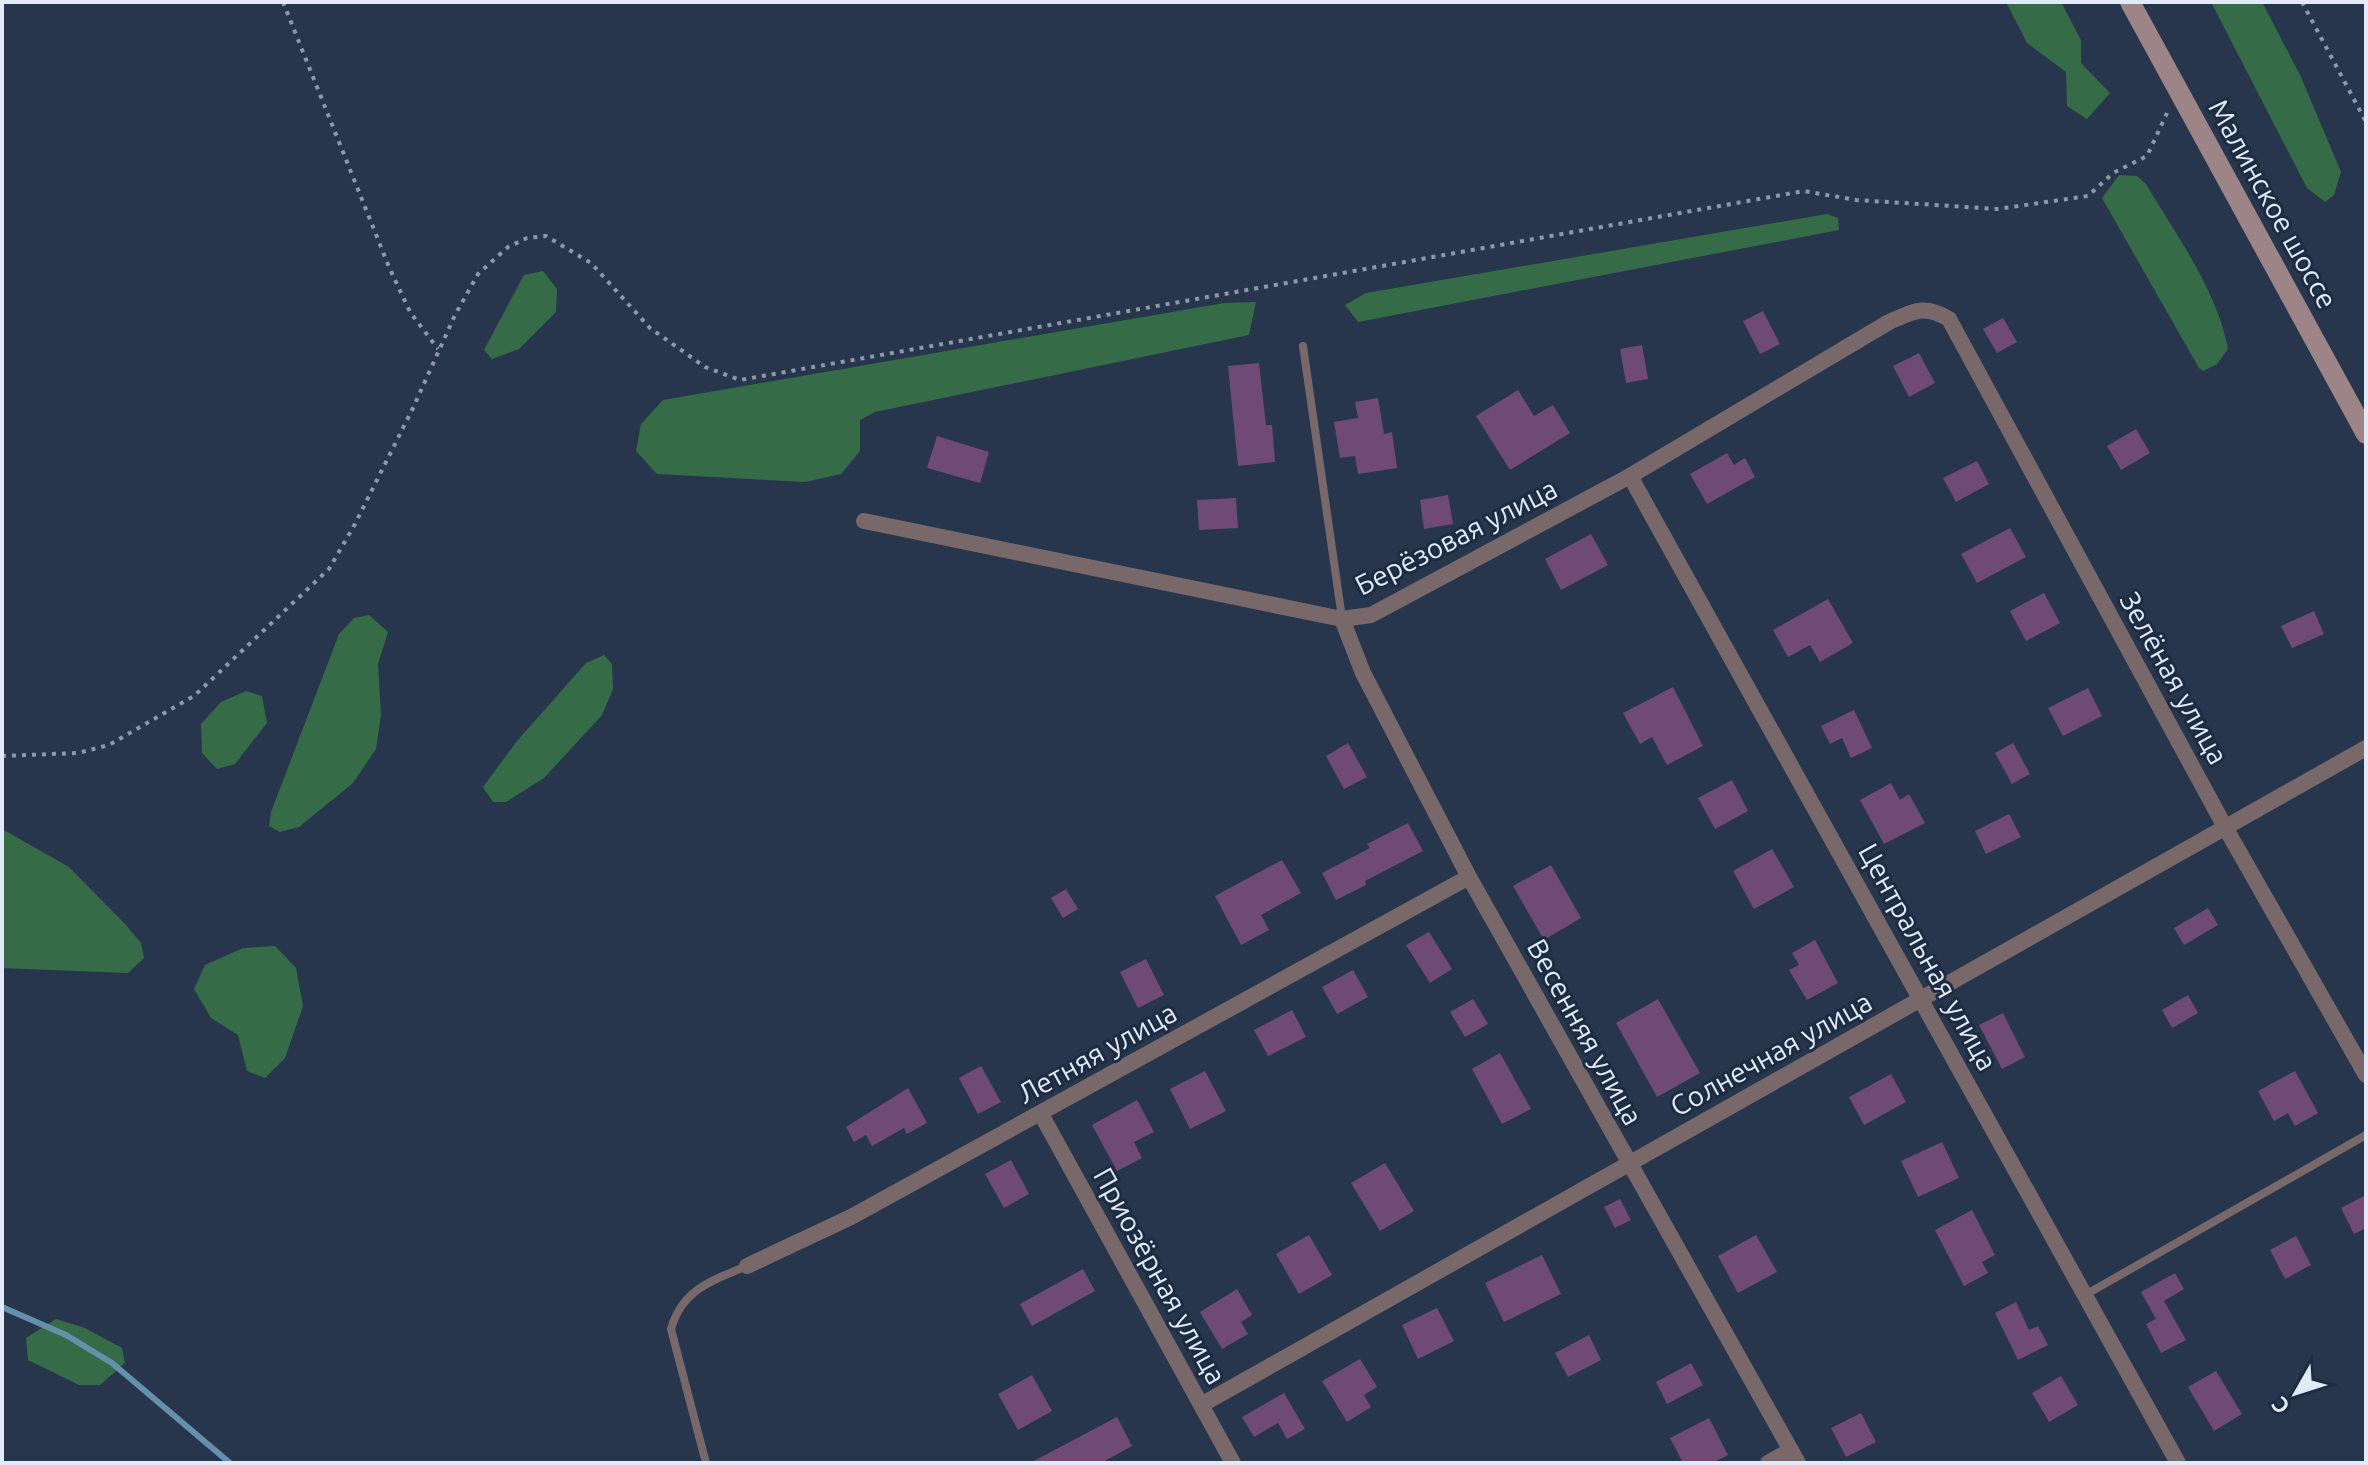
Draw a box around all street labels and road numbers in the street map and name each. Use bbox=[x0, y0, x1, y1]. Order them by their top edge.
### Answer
street label: Малинское шоссе bbox=[2203, 94, 2344, 313]
street label: Берёзовая улица bbox=[1350, 472, 1562, 601]
street label: Зелёная улица bbox=[2114, 586, 2235, 769]
street label: Центральная улица bbox=[1853, 838, 2004, 1076]
street label: Весенняя улица bbox=[1522, 933, 1649, 1130]
street label: Солнечная улица bbox=[1665, 985, 1877, 1122]
street label: Летняя улица bbox=[1012, 996, 1182, 1109]
street label: Приозёрная улица bbox=[1088, 1162, 1233, 1389]

